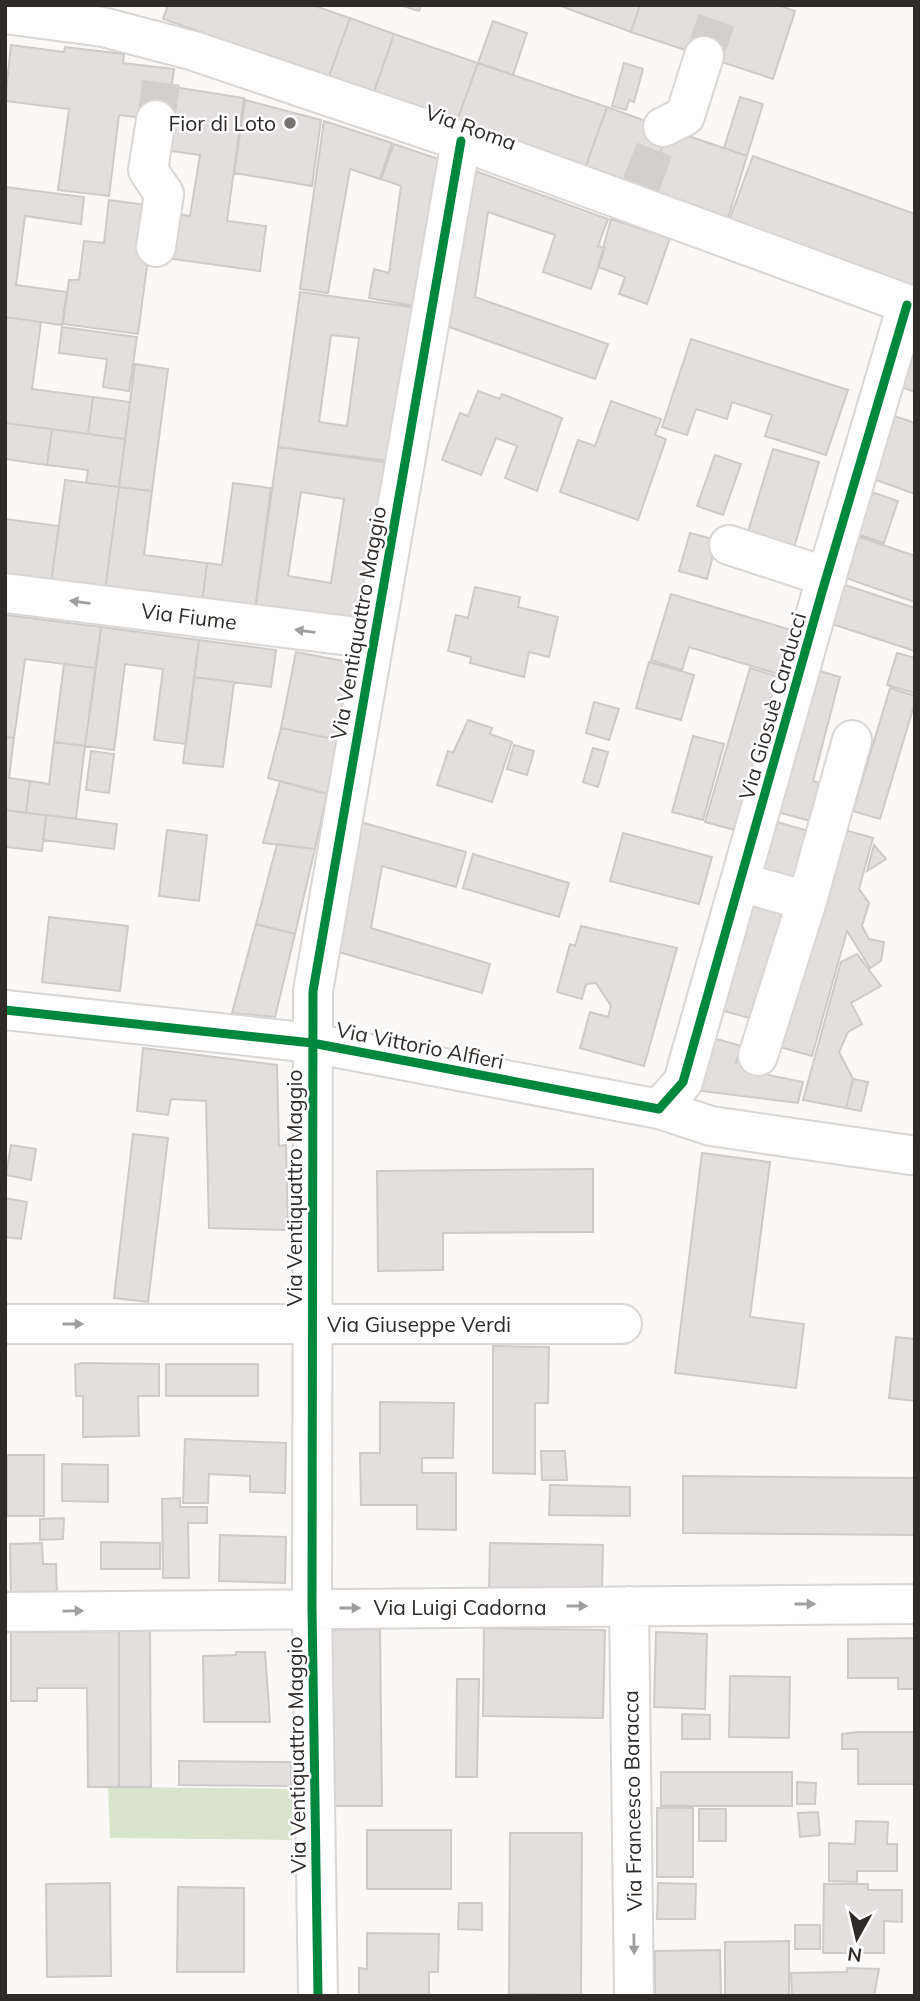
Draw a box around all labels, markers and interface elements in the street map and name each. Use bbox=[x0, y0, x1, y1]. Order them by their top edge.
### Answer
street label: Via Roma bbox=[422, 99, 520, 155]
place label: Fior di Loto bbox=[169, 110, 276, 136]
marker: Fior di Loto bbox=[282, 115, 298, 131]
street label: Via Ventiquattro Maggio bbox=[325, 504, 391, 742]
one-way arrow bbox=[68, 597, 90, 608]
street label: Via Fiume bbox=[140, 597, 238, 635]
street label: Via Giosuè Carducci bbox=[733, 609, 811, 803]
one-way arrow bbox=[294, 625, 316, 636]
street label: Via Vittorio Alfieri bbox=[334, 1016, 506, 1074]
street label: Via Ventiquattro Maggio bbox=[281, 1070, 307, 1306]
street label: Via Giuseppe Verdi bbox=[327, 1311, 511, 1337]
one-way arrow bbox=[63, 1318, 85, 1330]
street label: Via Luigi Cadorna bbox=[374, 1594, 546, 1620]
one-way arrow bbox=[794, 1599, 816, 1610]
one-way arrow bbox=[567, 1600, 589, 1612]
one-way arrow bbox=[339, 1602, 361, 1614]
one-way arrow bbox=[63, 1606, 85, 1617]
street label: Via Ventiquattro Maggio bbox=[281, 1636, 311, 1874]
street label: Via Francesco Baracca bbox=[617, 1690, 647, 1912]
north arrow bbox=[822, 1903, 892, 1973]
one-way arrow bbox=[628, 1933, 639, 1955]
text: N bbox=[846, 1942, 863, 1968]

